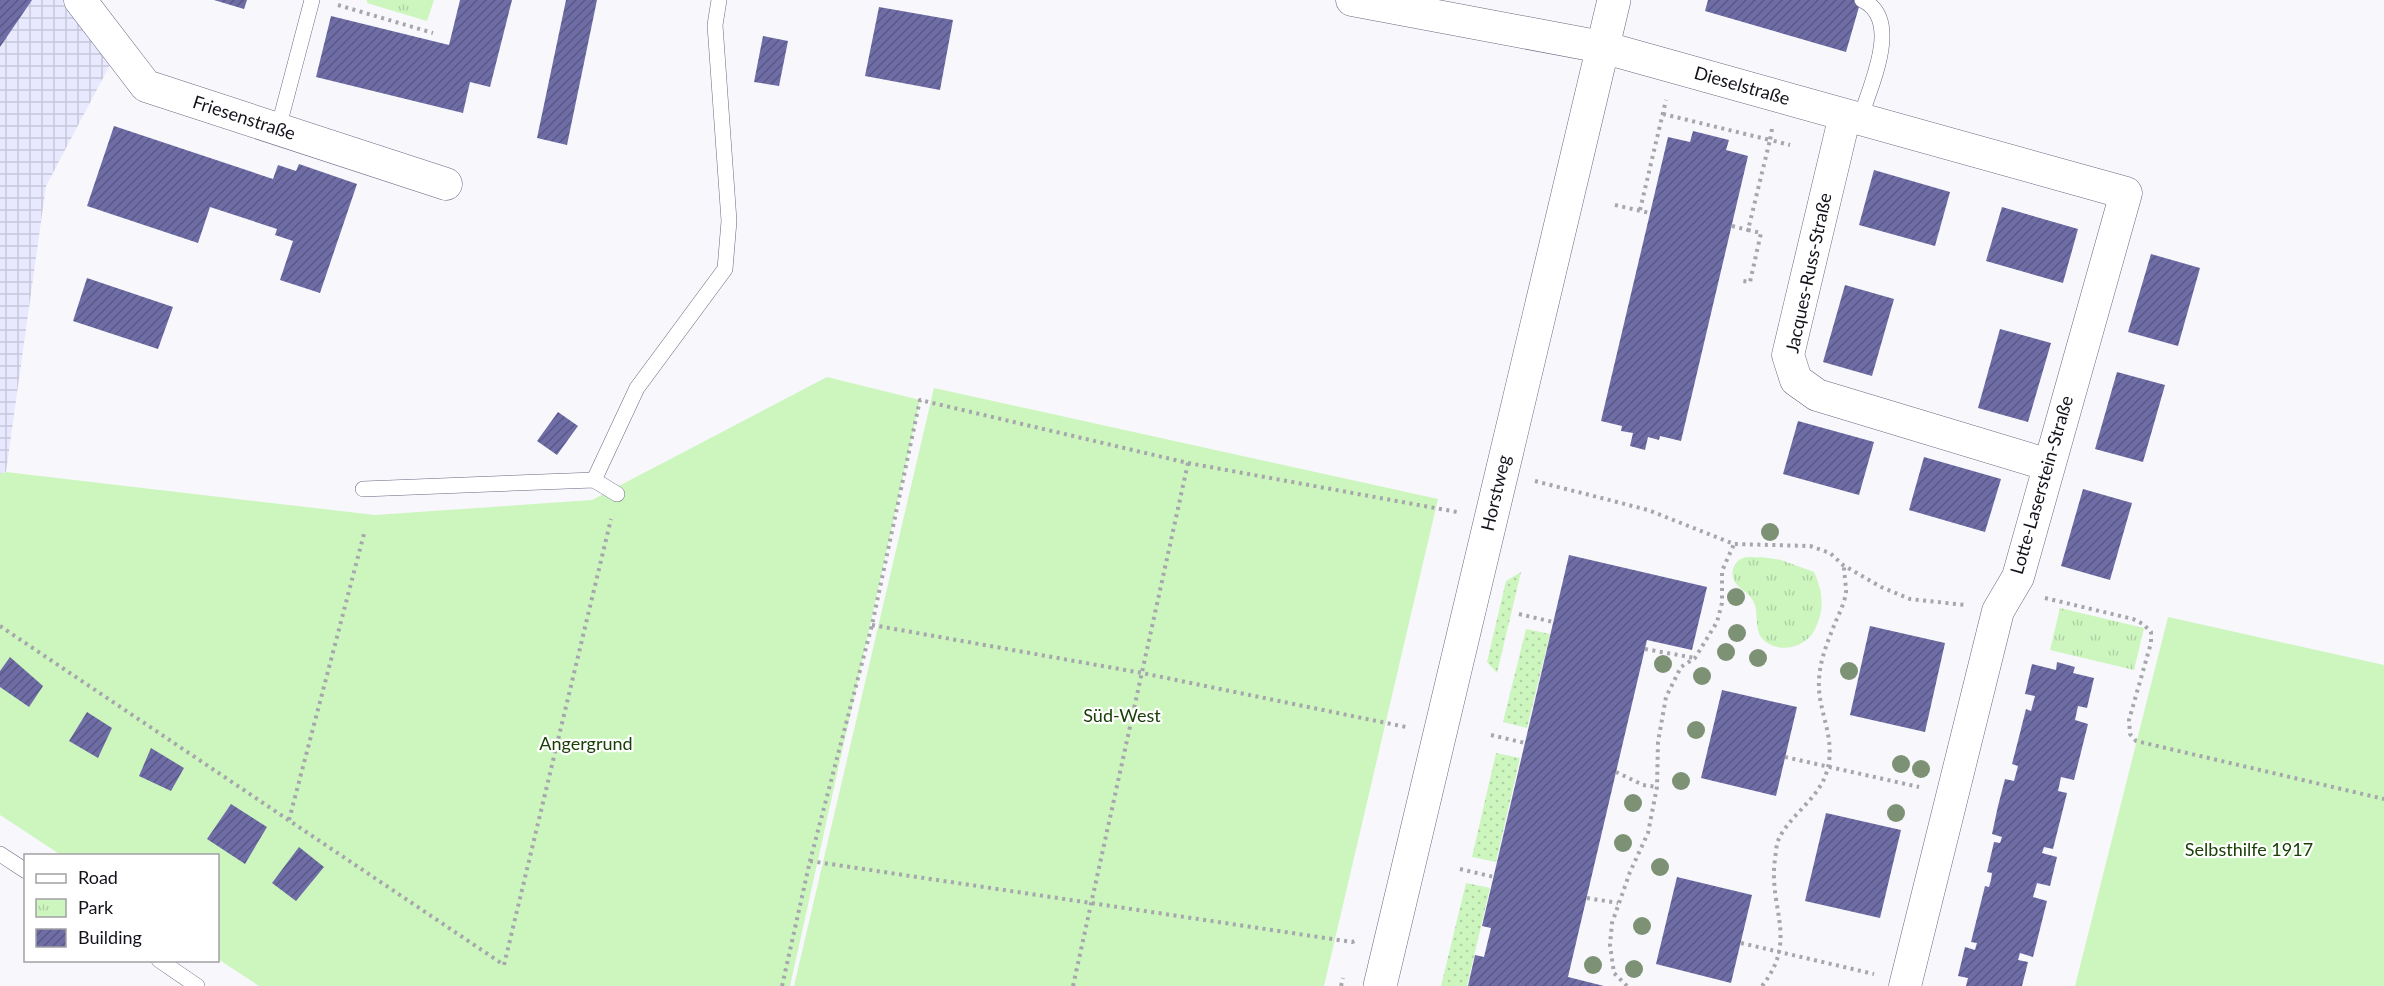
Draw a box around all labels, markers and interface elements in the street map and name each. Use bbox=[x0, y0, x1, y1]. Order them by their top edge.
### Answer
street label: Dieselstraße bbox=[1692, 61, 1793, 109]
street label: Friesenstraße bbox=[190, 90, 298, 144]
street label: Jacques-Russ-Straße bbox=[1780, 191, 1836, 355]
street label: Lotte-Laserstein-Straße bbox=[2005, 393, 2077, 577]
street label: Horstweg bbox=[1476, 453, 1514, 533]
park label: Süd-West bbox=[1083, 704, 1161, 726]
park label: Angergrund bbox=[539, 732, 633, 754]
park label: Selbsthilfe 1917 bbox=[2185, 838, 2313, 860]
legend bbox=[24, 854, 219, 962]
text: Road bbox=[78, 866, 118, 888]
text: Park bbox=[78, 896, 114, 918]
text: Building bbox=[78, 926, 142, 948]

